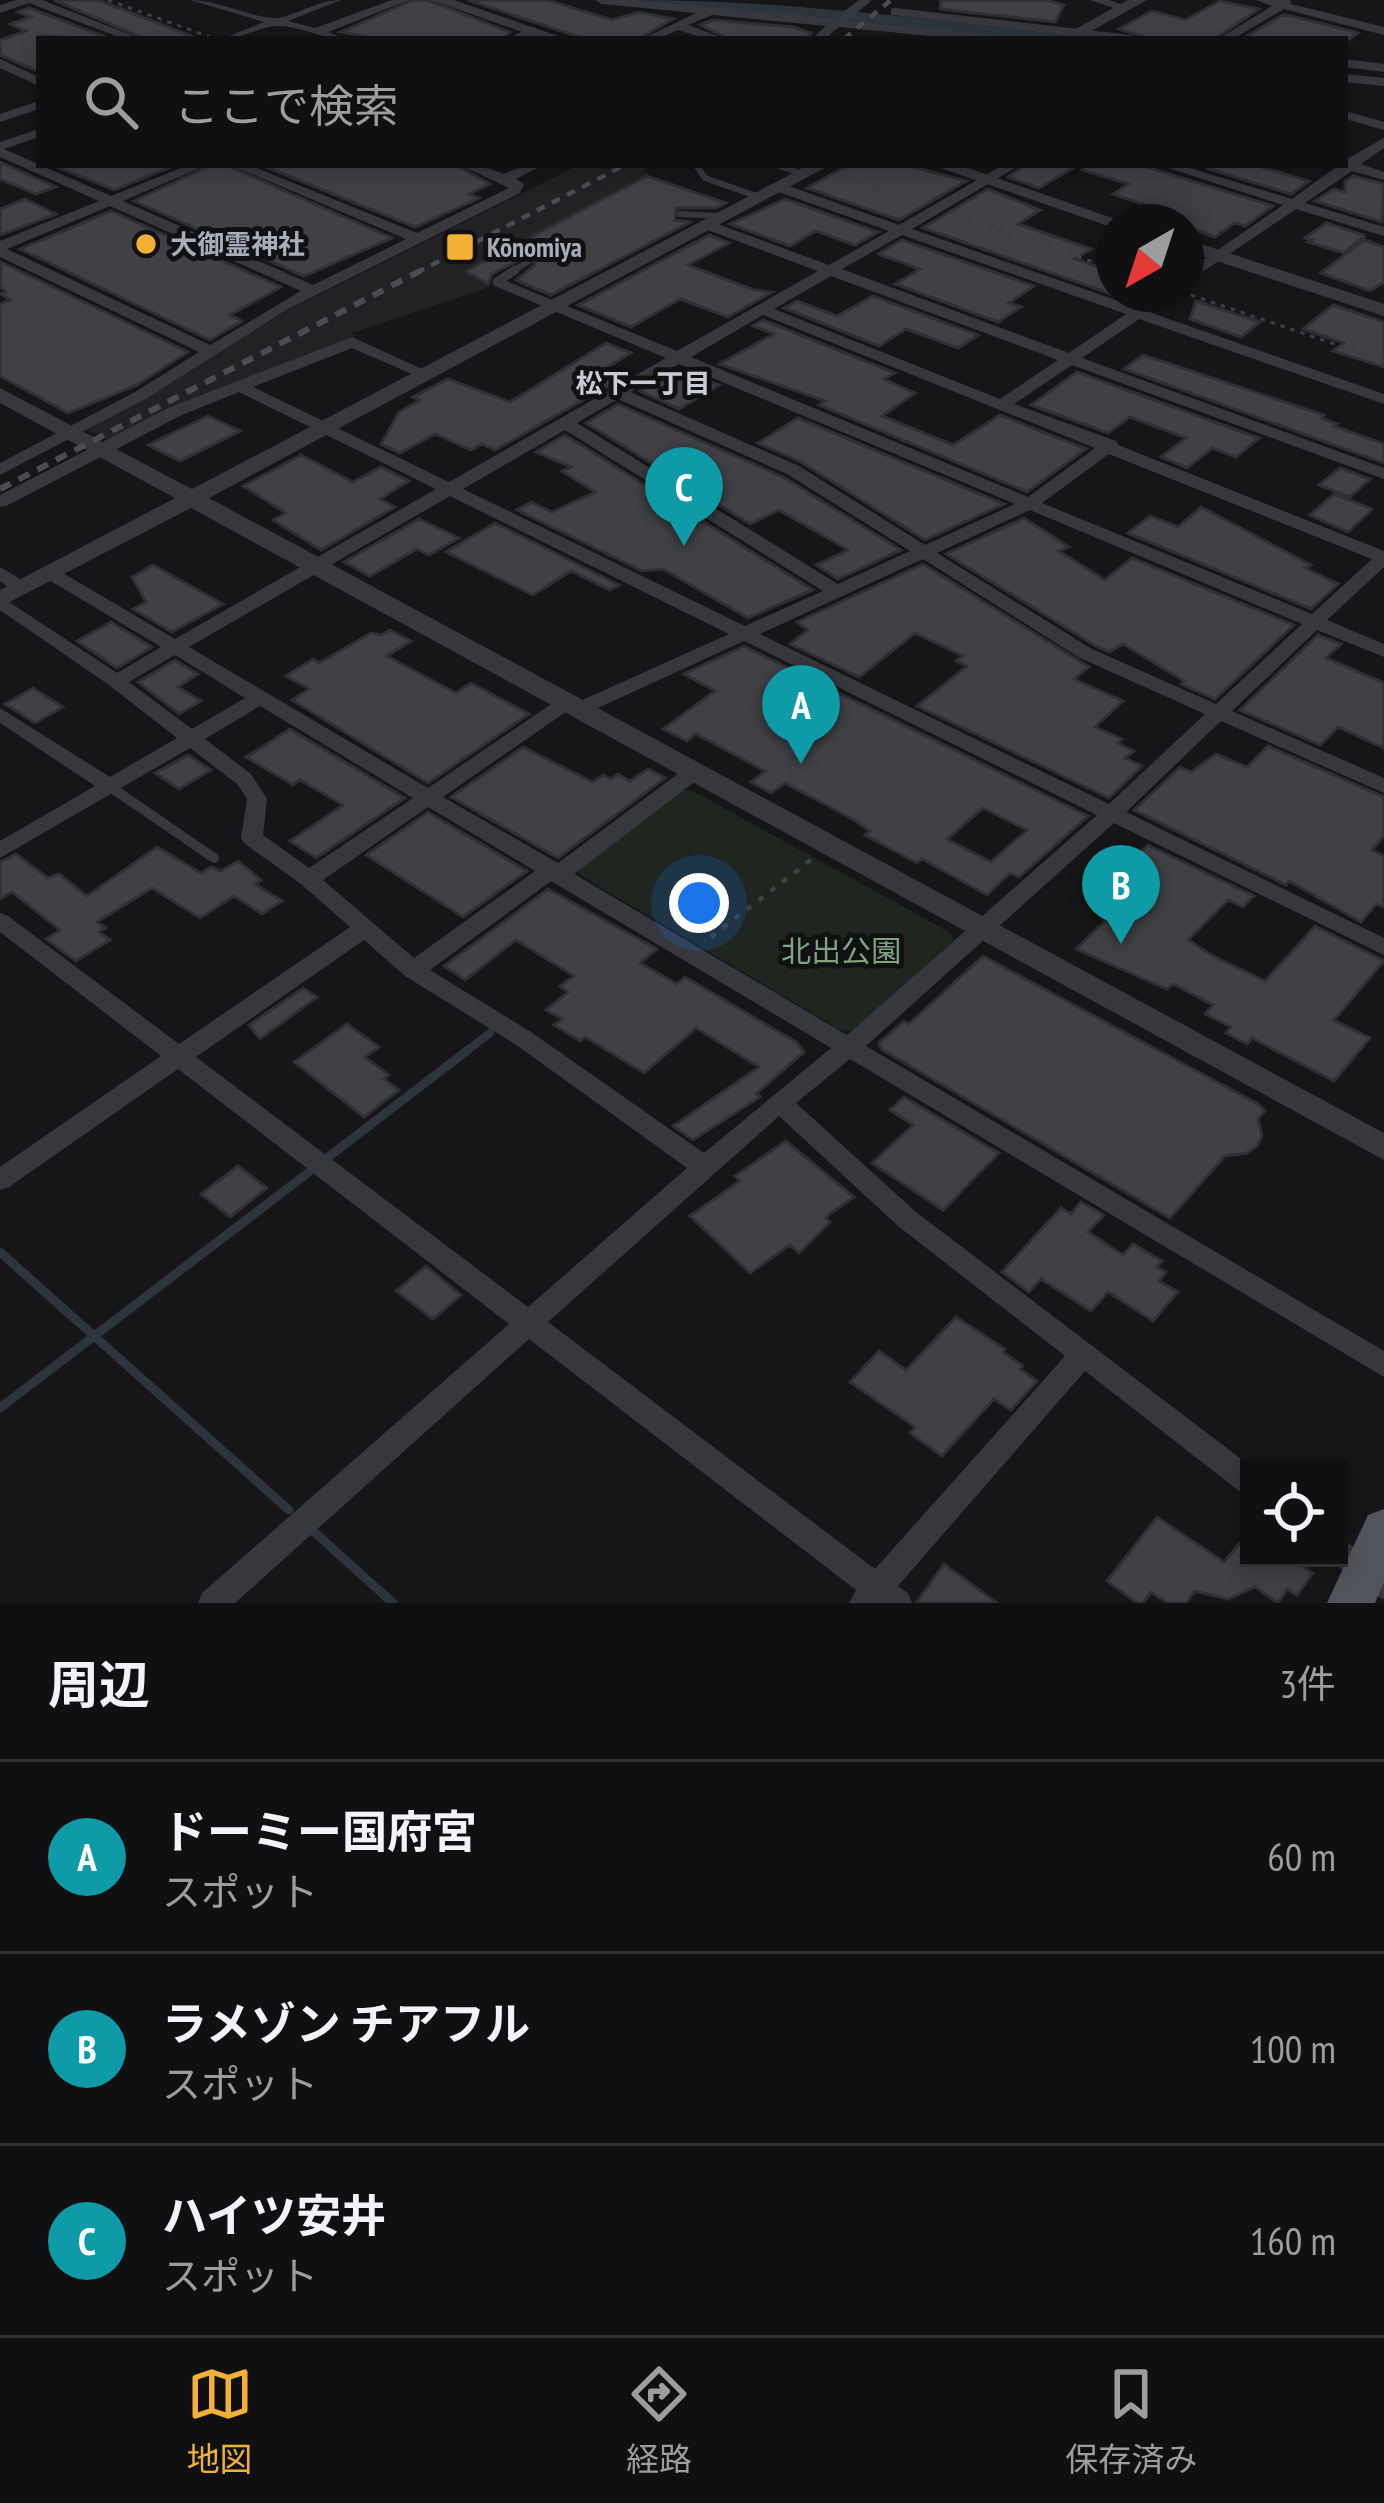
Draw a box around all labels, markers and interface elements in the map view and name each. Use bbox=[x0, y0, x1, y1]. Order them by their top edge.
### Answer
search box bbox=[36, 36, 1348, 168]
icon: search bbox=[78, 69, 144, 135]
text: ここで検索 bbox=[174, 76, 399, 134]
north arrow bbox=[1096, 204, 1204, 312]
place label: 大御霊神社 bbox=[170, 227, 305, 261]
place label: Kōnomiya bbox=[487, 230, 582, 264]
marker: 大御霊神社 bbox=[133, 231, 159, 257]
marker: Kōnomiya bbox=[444, 231, 476, 263]
district label: 松下一丁目 bbox=[576, 366, 711, 400]
pin: C bbox=[645, 447, 723, 546]
pin: A bbox=[762, 665, 840, 764]
pin: B bbox=[1082, 845, 1160, 944]
your location bbox=[669, 873, 729, 933]
park label: 北出公園 bbox=[781, 931, 901, 970]
map controls bbox=[1240, 1459, 1348, 1567]
button: locate bbox=[1240, 1459, 1348, 1567]
text: 周辺 bbox=[48, 1651, 150, 1717]
text: 3件 bbox=[1279, 1658, 1336, 1709]
text: ドーミー国府宮 bbox=[162, 1802, 477, 1860]
text: A bbox=[77, 1831, 97, 1882]
text: 60 m bbox=[1267, 1831, 1336, 1882]
text: スポット bbox=[162, 1866, 318, 1917]
text: ラメゾン チアフル bbox=[162, 1994, 530, 2052]
text: B bbox=[77, 2023, 97, 2074]
text: 100 m bbox=[1250, 2023, 1336, 2074]
text: スポット bbox=[162, 2058, 318, 2109]
text: ハイツ安井 bbox=[162, 2186, 386, 2244]
text: C bbox=[78, 2215, 96, 2266]
text: 160 m bbox=[1250, 2215, 1336, 2266]
text: スポット bbox=[162, 2250, 318, 2301]
tab: 地図 bbox=[187, 2361, 253, 2481]
tab: 経路 bbox=[626, 2361, 692, 2481]
tab: 保存済み bbox=[1065, 2361, 1197, 2481]

